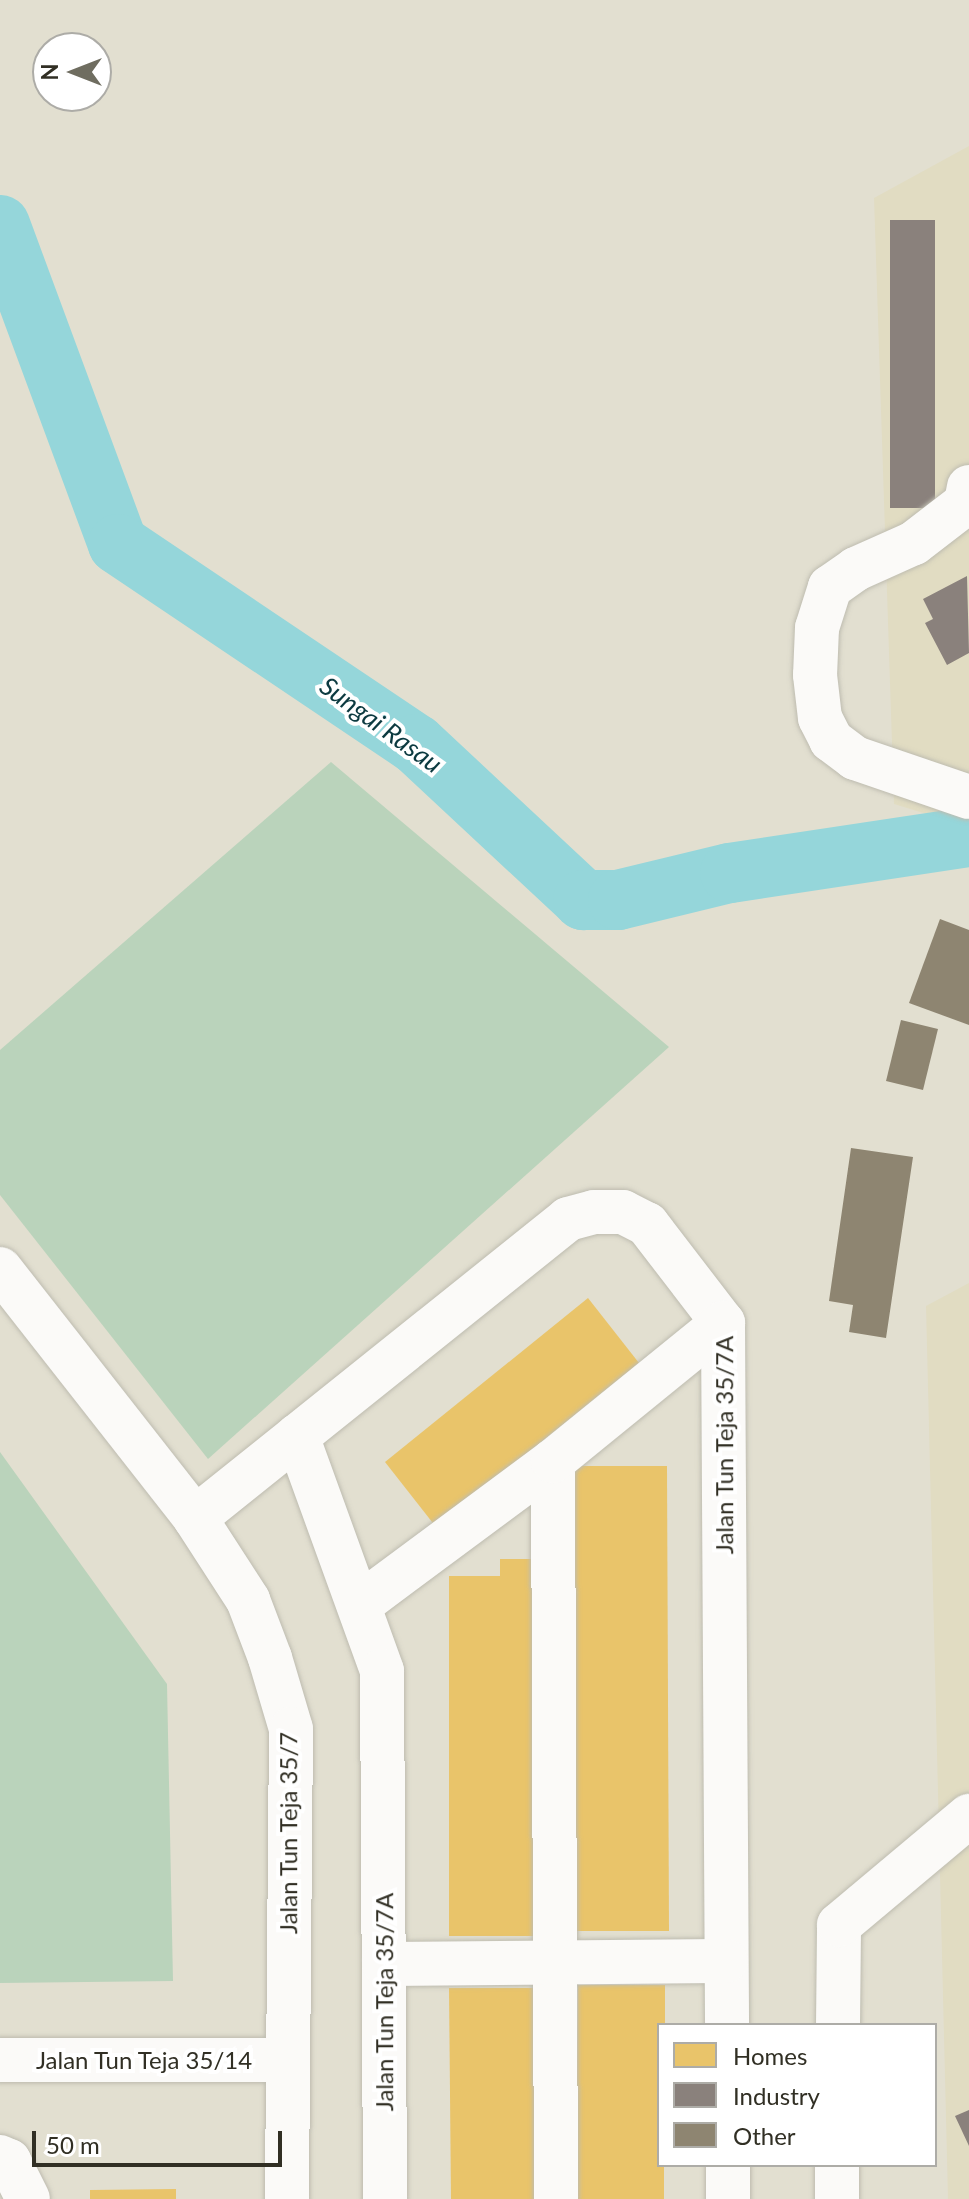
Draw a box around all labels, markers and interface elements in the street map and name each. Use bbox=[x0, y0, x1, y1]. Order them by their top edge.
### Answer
north arrow bbox=[32, 32, 112, 112]
text: N bbox=[36, 64, 63, 80]
water label: Sungai Rasau bbox=[314, 670, 448, 780]
street label: Jalan Tun Teja 35/7A bbox=[710, 1335, 738, 1555]
street label: Jalan Tun Teja 35/7 bbox=[274, 1731, 302, 1935]
street label: Jalan Tun Teja 35/7A bbox=[370, 1892, 398, 2112]
legend bbox=[657, 2023, 937, 2167]
text: Homes bbox=[733, 2041, 807, 2070]
street label: Jalan Tun Teja 35/14 bbox=[35, 2046, 253, 2074]
text: Industry bbox=[733, 2081, 820, 2110]
scale bar bbox=[36, 2115, 286, 2165]
text: Other bbox=[733, 2121, 796, 2150]
text: 50 m bbox=[46, 2130, 100, 2159]

